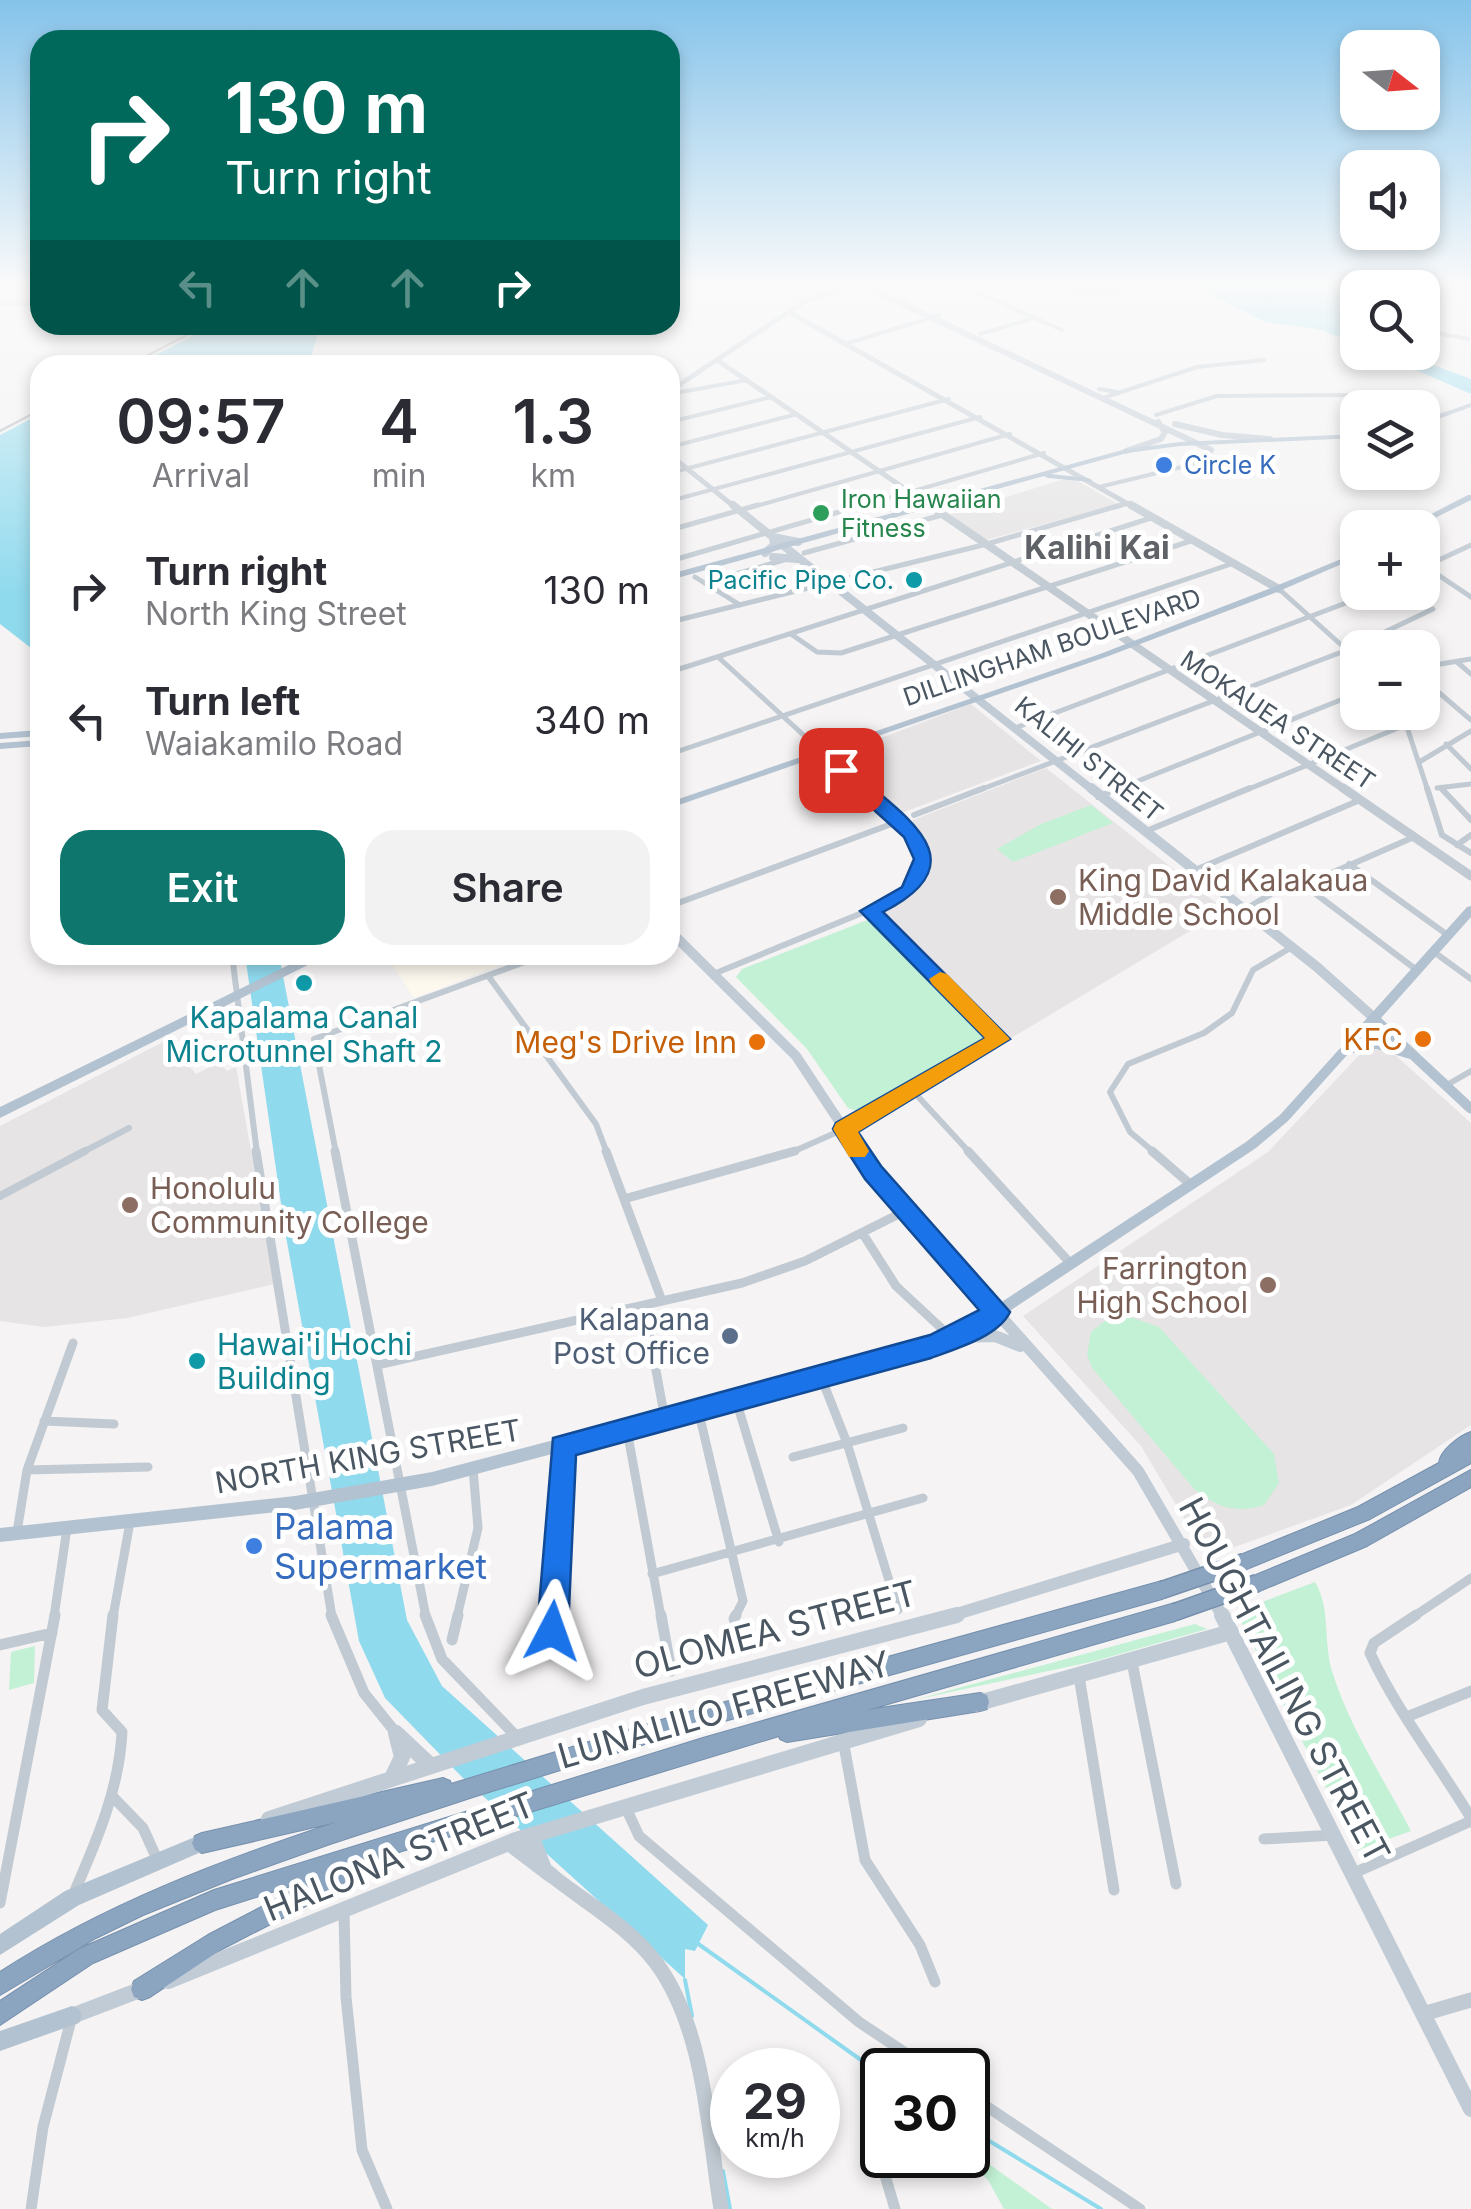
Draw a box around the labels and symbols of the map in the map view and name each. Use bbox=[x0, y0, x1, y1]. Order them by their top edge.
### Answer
north arrow bbox=[1340, 30, 1440, 130]
place label: Circle K bbox=[1184, 450, 1276, 480]
marker: Circle K bbox=[1153, 454, 1175, 476]
place label: Iron Hawaiian Fitness bbox=[841, 484, 1002, 543]
marker: Iron Hawaiian Fitness bbox=[810, 502, 832, 524]
district label: Kalihi Kai bbox=[1024, 528, 1170, 567]
place label: Pacific Pipe Co. bbox=[708, 565, 894, 595]
marker: Pacific Pipe Co. bbox=[903, 569, 925, 591]
street label: DILLINGHAM BOULEVARD bbox=[899, 582, 1205, 712]
street label: MOKAUEA STREET bbox=[1175, 644, 1381, 796]
street label: KALIHI STREET bbox=[1009, 690, 1169, 828]
pin bbox=[799, 728, 884, 813]
place label: King David Kalakaua Middle School bbox=[1078, 862, 1368, 932]
marker: King David Kalakaua Middle School bbox=[1047, 886, 1069, 908]
marker: Kapalama Canal Microtunnel Shaft 2 bbox=[293, 972, 315, 994]
place label: Kapalama Canal Microtunnel Shaft 2 bbox=[166, 999, 442, 1069]
place label: KFC bbox=[1343, 1021, 1403, 1057]
place label: Meg's Drive Inn bbox=[514, 1024, 737, 1060]
marker: KFC bbox=[1412, 1028, 1434, 1050]
marker: Meg's Drive Inn bbox=[746, 1031, 768, 1053]
place label: Honolulu Community College bbox=[150, 1170, 429, 1240]
marker: Honolulu Community College bbox=[119, 1194, 141, 1216]
place label: Farrington High School bbox=[1076, 1250, 1248, 1320]
marker: Farrington High School bbox=[1257, 1274, 1279, 1296]
place label: Kalapana Post Office bbox=[553, 1301, 710, 1371]
marker: Kalapana Post Office bbox=[719, 1325, 741, 1347]
place label: Hawai'i Hochi Building bbox=[217, 1326, 412, 1396]
marker: Hawai'i Hochi Building bbox=[186, 1350, 208, 1372]
street label: NORTH KING STREET bbox=[212, 1411, 524, 1501]
street label: HOUGHTAILING STREET bbox=[1171, 1490, 1399, 1870]
place label: Palama Supermarket bbox=[274, 1505, 487, 1587]
marker: Palama Supermarket bbox=[243, 1535, 265, 1557]
street label: OLOMEA STREET bbox=[629, 1571, 921, 1687]
position arrow bbox=[500, 1579, 604, 1683]
street label: LUNALILO FREEWAY bbox=[553, 1641, 895, 1777]
street label: HALONA STREET bbox=[257, 1783, 541, 1929]
speed limit sign: 30 bbox=[860, 2048, 990, 2178]

